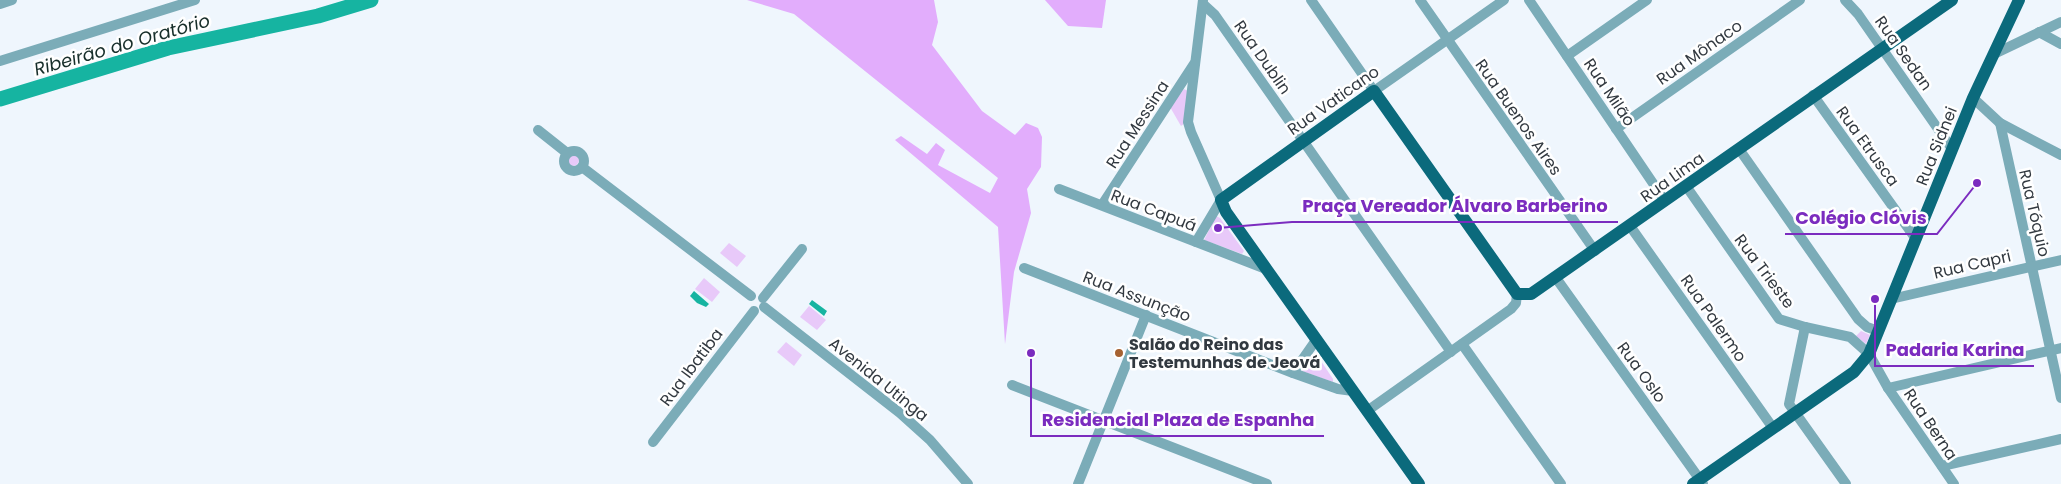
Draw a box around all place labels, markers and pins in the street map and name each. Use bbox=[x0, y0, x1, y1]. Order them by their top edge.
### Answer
callout: Praça Vereador Álvaro Barberino bbox=[1292, 189, 1618, 222]
callout: Colégio Clóvis bbox=[1785, 201, 1937, 234]
place label: Salão do Reino das Testemunhas de Jeová bbox=[1129, 333, 1320, 374]
callout: Padaria Karina bbox=[1875, 333, 2034, 366]
marker: Salão do Reino das Testemunhas de Jeová bbox=[1113, 347, 1125, 359]
callout: Residencial Plaza de Espanha bbox=[1031, 403, 1324, 436]

